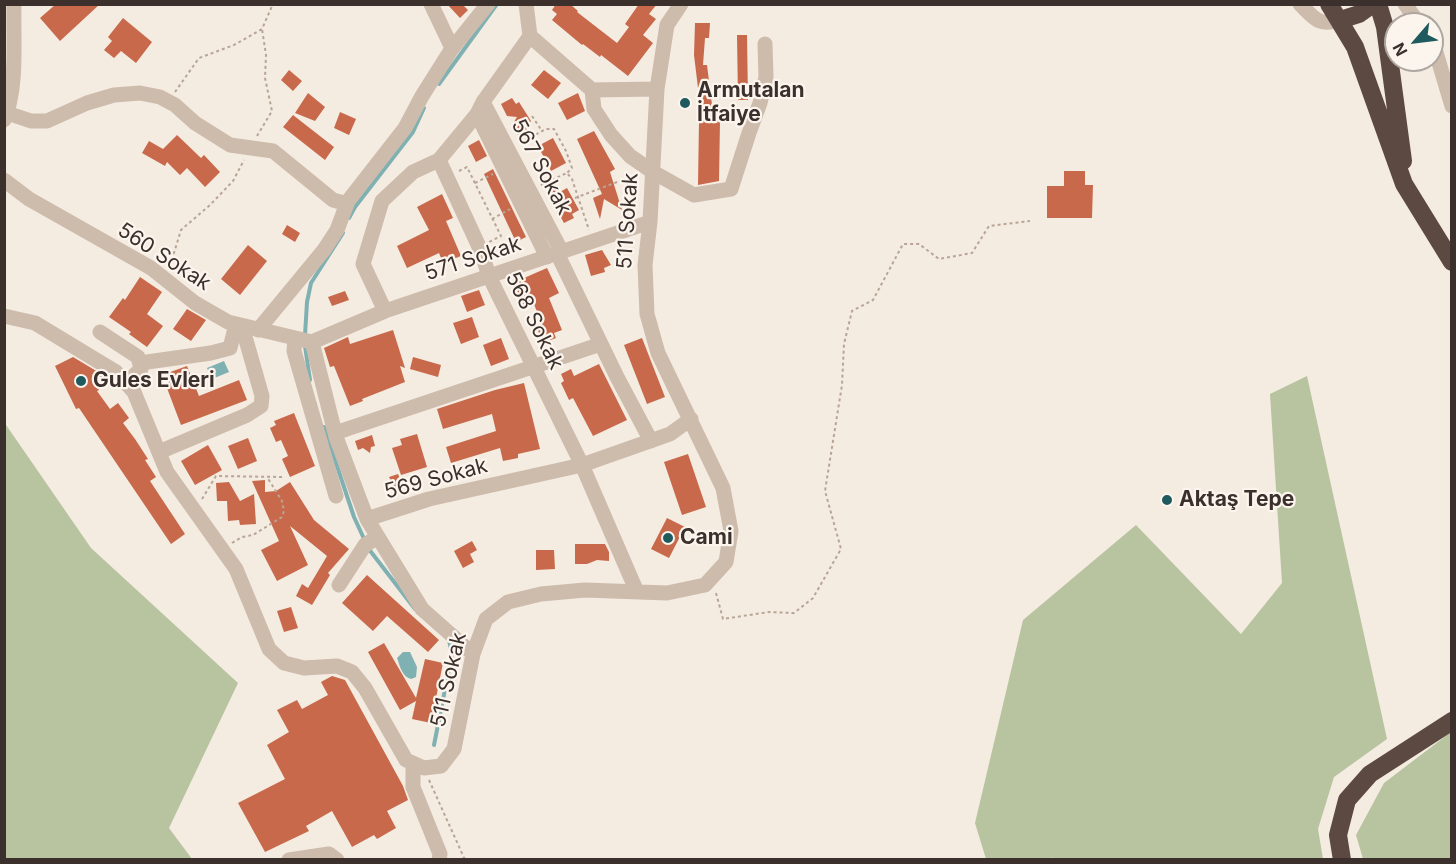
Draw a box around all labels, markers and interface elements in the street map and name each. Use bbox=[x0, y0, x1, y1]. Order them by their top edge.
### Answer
north arrow bbox=[1384, 12, 1444, 72]
text: N bbox=[1388, 39, 1412, 60]
place label: Armutalan İtfaiye bbox=[697, 78, 805, 128]
marker: Armutalan İtfaiye bbox=[678, 96, 692, 110]
street label: 567 Sokak bbox=[505, 115, 577, 219]
street label: 511 Sokak bbox=[612, 172, 644, 270]
street label: 560 Sokak bbox=[113, 218, 215, 296]
street label: 571 Sokak bbox=[422, 232, 524, 286]
street label: 568 Sokak bbox=[500, 268, 568, 374]
place label: Gules Evleri bbox=[93, 368, 215, 394]
marker: Gules Evleri bbox=[74, 374, 88, 388]
street label: 569 Sokak bbox=[382, 453, 490, 505]
place label: Aktaş Tepe bbox=[1179, 487, 1294, 513]
marker: Aktaş Tepe bbox=[1160, 493, 1174, 507]
place label: Cami bbox=[680, 525, 733, 551]
marker: Cami bbox=[661, 531, 675, 545]
street label: 511 Sokak bbox=[426, 630, 472, 730]

